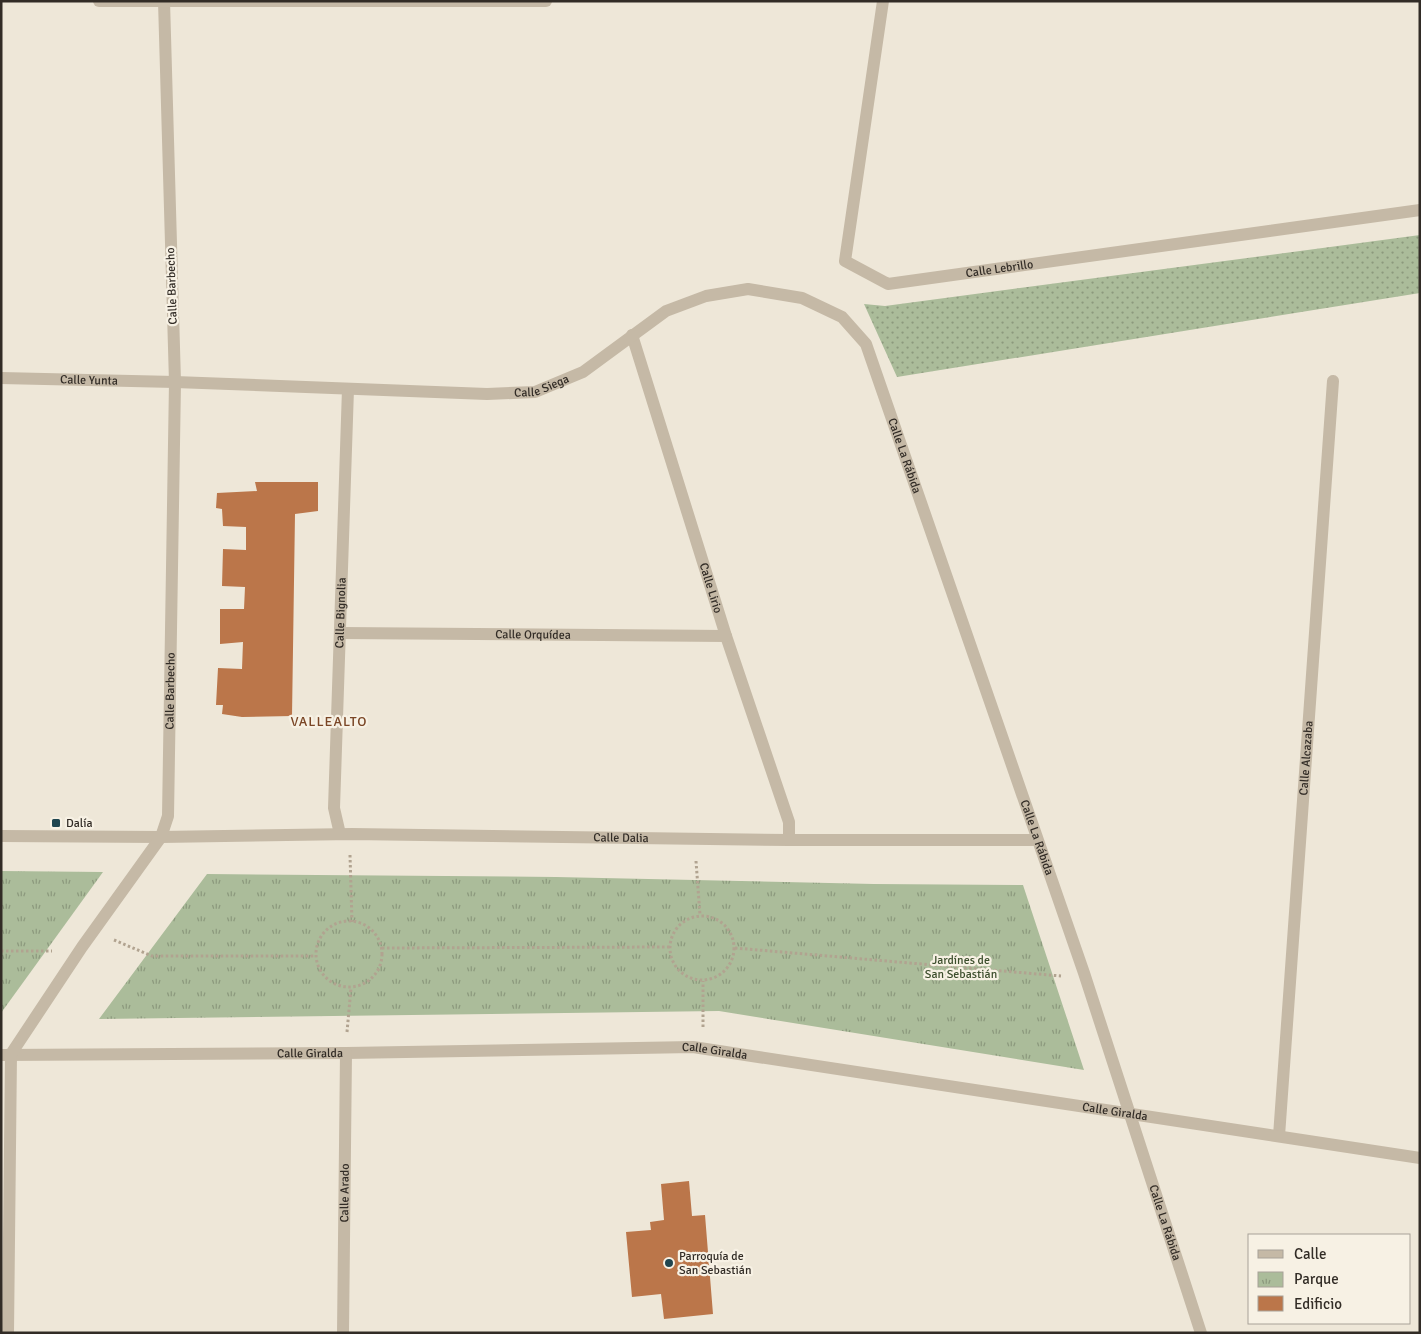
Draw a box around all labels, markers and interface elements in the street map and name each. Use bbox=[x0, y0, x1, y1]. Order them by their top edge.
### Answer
street label: Calle Barbecho bbox=[163, 247, 181, 325]
street label: Calle Lebrillo bbox=[965, 256, 1034, 281]
street label: Calle Siega bbox=[514, 371, 571, 400]
street label: Calle Yunta bbox=[60, 372, 118, 388]
street label: Calle La Rábida bbox=[885, 416, 925, 495]
street label: Calle Lirio bbox=[696, 561, 726, 615]
street label: Calle Bignolia bbox=[332, 577, 349, 649]
street label: Calle Orquídea bbox=[495, 627, 571, 642]
street label: Calle Barbecho bbox=[162, 652, 178, 730]
district label: VALLEALTO bbox=[290, 713, 368, 730]
street label: Calle Alcazaba bbox=[1296, 720, 1316, 796]
street label: Calle La Rábida bbox=[1017, 798, 1057, 877]
place label: Dalía bbox=[66, 816, 93, 831]
marker: Dalía bbox=[50, 817, 62, 829]
street label: Calle Dalia bbox=[593, 830, 649, 846]
park label: Jardínes de San Sebastián bbox=[925, 953, 997, 982]
street label: Calle Giralda bbox=[682, 1039, 748, 1063]
street label: Calle Giralda bbox=[277, 1046, 343, 1061]
street label: Calle Giralda bbox=[1081, 1099, 1149, 1124]
street label: Calle Arado bbox=[337, 1163, 352, 1223]
street label: Calle La Rábida bbox=[1146, 1183, 1184, 1263]
legend bbox=[1248, 1234, 1411, 1324]
text: Calle bbox=[1294, 1245, 1327, 1263]
place label: Parroquía de San Sebastián bbox=[679, 1249, 751, 1278]
marker: Parroquía de San Sebastián bbox=[663, 1257, 675, 1269]
text: Parque bbox=[1294, 1270, 1339, 1288]
text: Edificio bbox=[1294, 1295, 1342, 1313]

